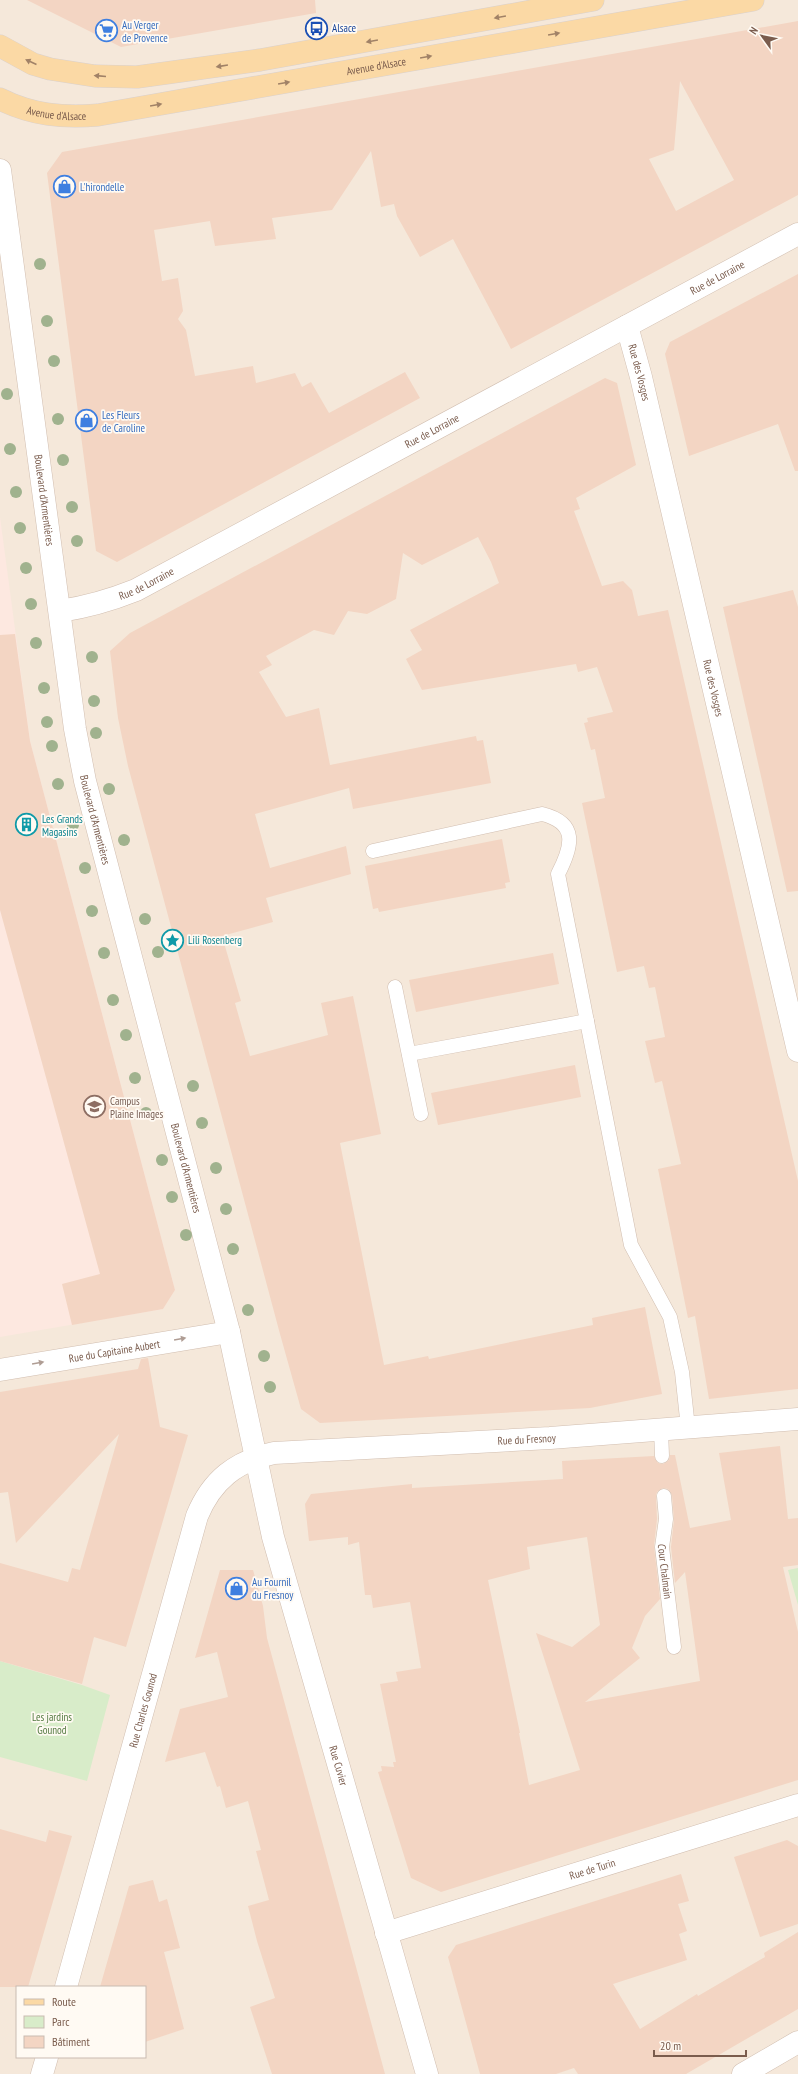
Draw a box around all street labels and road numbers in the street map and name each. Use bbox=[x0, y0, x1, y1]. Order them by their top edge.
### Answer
street label: Avenue d'Alsace bbox=[345, 54, 407, 78]
street label: Avenue d'Alsace bbox=[25, 103, 87, 123]
street label: Rue de Lorraine bbox=[688, 257, 747, 298]
street label: Rue des Vosges bbox=[625, 342, 653, 402]
street label: Rue de Lorraine bbox=[402, 410, 462, 451]
street label: Boulevard d'Armentières bbox=[31, 453, 57, 547]
street label: Rue de Lorraine bbox=[117, 564, 177, 603]
street label: Rue des Vosges bbox=[700, 658, 727, 718]
street label: Boulevard d'Armentières bbox=[77, 774, 114, 866]
street label: Boulevard d'Armentières bbox=[168, 1122, 205, 1215]
street label: Rue du Capitaine Aubert bbox=[68, 1337, 161, 1365]
street label: Rue du Fresnoy bbox=[497, 1431, 557, 1448]
street label: Cour Chalmain bbox=[655, 1543, 675, 1600]
street label: Rue Charles Gounod bbox=[126, 1671, 160, 1749]
street label: Rue Cuvier bbox=[326, 1744, 351, 1787]
street label: Rue de Turin bbox=[568, 1855, 617, 1883]

